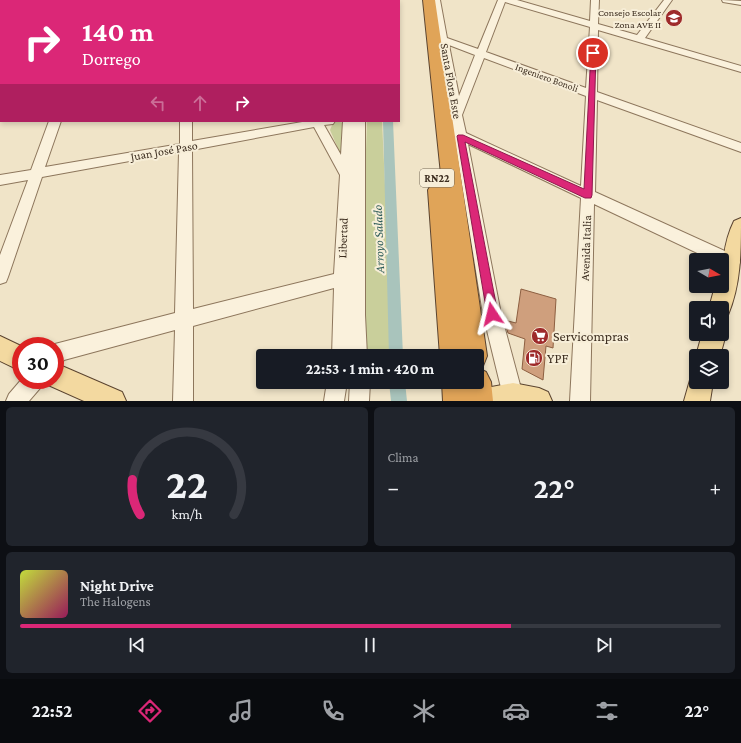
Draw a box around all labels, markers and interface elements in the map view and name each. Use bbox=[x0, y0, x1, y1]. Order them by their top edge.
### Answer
place label: Consejo Escolar Zona AVE II bbox=[598, 7, 661, 30]
school or university icon: Consejo Escolar Zona AVE II bbox=[664, 8, 684, 28]
icon: right bbox=[16, 16, 68, 68]
text: 140 m bbox=[82, 16, 154, 47]
pin bbox=[576, 36, 610, 70]
street label: Santa Flora Este bbox=[437, 42, 465, 120]
icon: arrive bbox=[582, 42, 604, 64]
text: Dorrego bbox=[82, 49, 141, 69]
street label: Ingeniero Bonoli bbox=[514, 61, 580, 94]
icon: left bbox=[147, 92, 169, 114]
icon: ahead bbox=[189, 92, 211, 114]
icon: right bbox=[231, 92, 253, 114]
street label: Juan José Paso bbox=[128, 138, 199, 164]
road number: RN22 bbox=[420, 169, 454, 187]
water label: Arroyo Salado bbox=[370, 204, 387, 274]
street label: Avenida Italia bbox=[578, 214, 594, 281]
street label: Libertad bbox=[335, 217, 351, 259]
north arrow bbox=[689, 253, 729, 293]
map controls bbox=[689, 253, 729, 389]
position arrow bbox=[471, 293, 513, 335]
button: sound bbox=[689, 301, 729, 341]
supermarket icon: Servicompras bbox=[530, 326, 550, 346]
place label: Servicompras bbox=[553, 328, 629, 344]
speed limit sign: 30 bbox=[12, 337, 64, 389]
fuel station icon: YPF bbox=[524, 348, 544, 368]
button: layers bbox=[689, 349, 729, 389]
place label: YPF bbox=[547, 350, 568, 366]
text: 22:53 · 1 min · 420 m bbox=[306, 361, 434, 377]
text: Clima bbox=[388, 450, 418, 465]
text: 22 bbox=[166, 460, 208, 506]
text: 22° bbox=[534, 471, 575, 504]
text: − bbox=[388, 475, 399, 500]
text: + bbox=[709, 475, 721, 500]
text: km/h bbox=[171, 505, 202, 521]
text: Night Drive bbox=[80, 578, 154, 594]
text: The Halogens bbox=[80, 594, 151, 609]
icon: previous bbox=[126, 634, 148, 656]
icon: pause bbox=[359, 634, 381, 656]
icon: next bbox=[593, 634, 615, 656]
icon: directions bbox=[136, 697, 164, 725]
icon: music bbox=[227, 697, 255, 725]
icon: phone bbox=[319, 697, 347, 725]
icon: climate bbox=[410, 697, 438, 725]
icon: car bbox=[502, 697, 530, 725]
icon: filters bbox=[593, 697, 621, 725]
text: 22:52 bbox=[32, 701, 73, 721]
text: 22° bbox=[685, 701, 709, 721]

